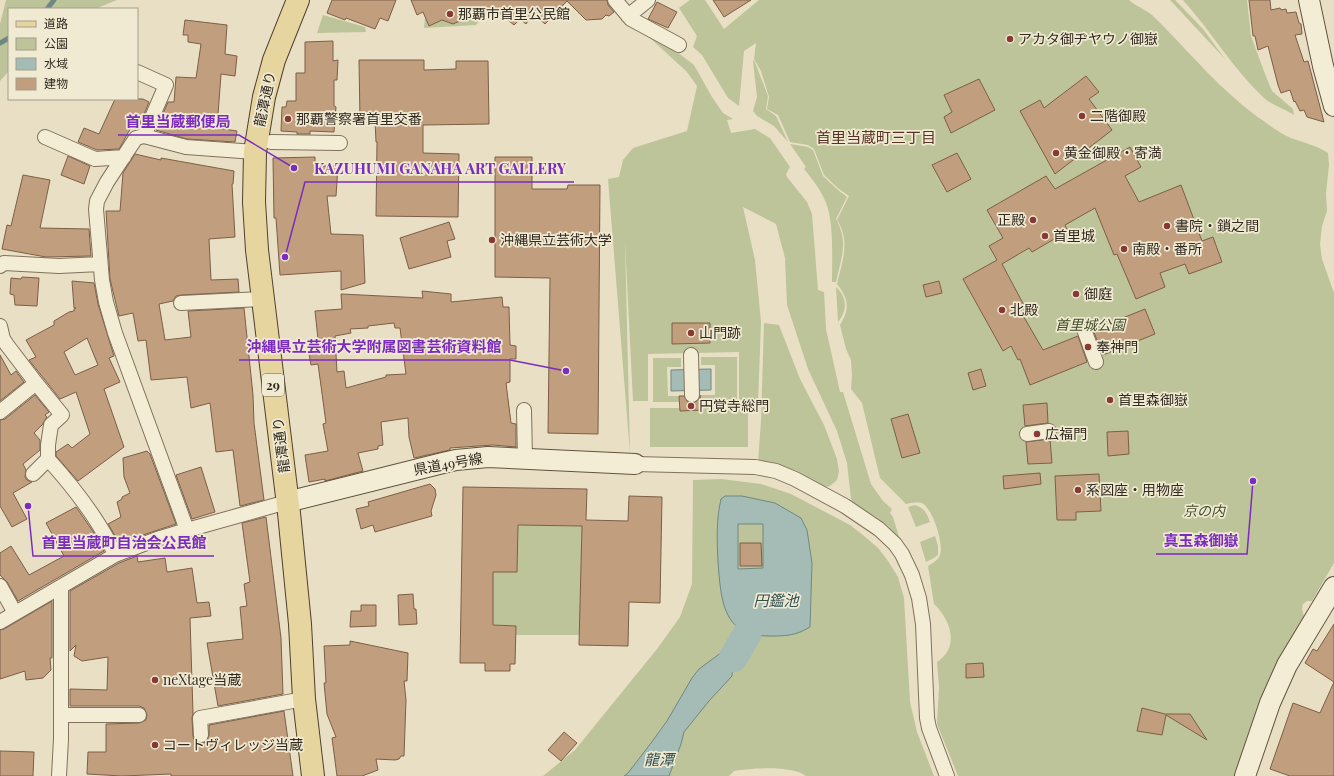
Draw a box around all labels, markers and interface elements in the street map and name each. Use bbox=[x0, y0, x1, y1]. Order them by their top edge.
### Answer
place label: 那覇市首里公民館 bbox=[458, 4, 570, 23]
legend bbox=[8, 8, 138, 100]
marker: 那覇市首里公民館 bbox=[445, 9, 455, 19]
text: 道路 bbox=[44, 15, 68, 31]
place label: アカタ御ヂヤウノ御嶽 bbox=[1018, 29, 1158, 48]
marker: アカタ御ヂヤウノ御嶽 bbox=[1005, 34, 1015, 44]
text: 公園 bbox=[44, 35, 68, 51]
text: 水域 bbox=[44, 55, 68, 71]
street label: 龍潭通り bbox=[249, 70, 280, 128]
text: 建物 bbox=[44, 75, 68, 91]
place label: 二階御殿 bbox=[1090, 106, 1146, 125]
callout: 首里当蔵郵便局 bbox=[118, 108, 239, 135]
place label: 那覇警察署首里交番 bbox=[296, 109, 422, 128]
text: 首里当蔵郵便局 bbox=[125, 111, 231, 131]
marker: 二階御殿 bbox=[1077, 111, 1087, 121]
marker: 那覇警察署首里交番 bbox=[283, 114, 293, 124]
district label: 首里当蔵町三丁目 bbox=[816, 127, 936, 147]
place label: 黄金御殿・寄満 bbox=[1064, 143, 1162, 162]
marker: 黄金御殿・寄満 bbox=[1051, 148, 1061, 158]
callout: KAZUHUMI GANAHA ART GALLERY bbox=[305, 155, 574, 182]
text: KAZUHUMI GANAHA ART GALLERY bbox=[314, 158, 567, 178]
place label: 正殿 bbox=[997, 210, 1025, 229]
marker: 正殿 bbox=[1028, 215, 1038, 225]
place label: 書院・鎖之間 bbox=[1175, 216, 1259, 235]
marker: 書院・鎖之間 bbox=[1162, 221, 1172, 231]
place label: 首里城 bbox=[1053, 226, 1095, 245]
place label: 沖縄県立芸術大学 bbox=[500, 230, 612, 249]
marker: 首里城 bbox=[1040, 231, 1050, 241]
marker: 沖縄県立芸術大学 bbox=[487, 235, 497, 245]
place label: 南殿・番所 bbox=[1132, 239, 1202, 258]
marker: 南殿・番所 bbox=[1119, 244, 1129, 254]
place label: 御庭 bbox=[1084, 284, 1112, 303]
marker: 御庭 bbox=[1071, 289, 1081, 299]
place label: 北殿 bbox=[1010, 300, 1038, 319]
marker: 北殿 bbox=[997, 305, 1007, 315]
park label: 首里城公園 bbox=[1055, 315, 1127, 334]
place label: 山門跡 bbox=[699, 323, 741, 342]
marker: 山門跡 bbox=[686, 328, 696, 338]
callout: 沖縄県立芸術大学附属図書芸術資料館 bbox=[239, 333, 510, 360]
text: 沖縄県立芸術大学附属図書芸術資料館 bbox=[246, 336, 502, 356]
place label: 奉神門 bbox=[1096, 337, 1138, 356]
marker: 奉神門 bbox=[1083, 342, 1093, 352]
road number: 29 bbox=[262, 374, 284, 396]
place label: 首里森御嶽 bbox=[1118, 390, 1188, 409]
marker: 首里森御嶽 bbox=[1105, 395, 1115, 405]
place label: 円覚寺総門 bbox=[699, 396, 769, 415]
marker: 円覚寺総門 bbox=[686, 401, 696, 411]
street label: 龍潭通り bbox=[268, 416, 293, 474]
place label: 広福門 bbox=[1045, 424, 1087, 443]
marker: 広福門 bbox=[1032, 429, 1042, 439]
street label: 県道49号線 bbox=[412, 448, 484, 479]
place label: 系図座・用物座 bbox=[1086, 480, 1184, 499]
marker: 系図座・用物座 bbox=[1073, 485, 1083, 495]
park label: 京の内 bbox=[1183, 501, 1226, 520]
callout: 真玉森御嶽 bbox=[1156, 527, 1247, 554]
callout: 首里当蔵町自治会公民館 bbox=[33, 529, 214, 556]
text: 真玉森御嶽 bbox=[1163, 530, 1239, 550]
text: 首里当蔵町自治会公民館 bbox=[41, 532, 207, 552]
water label: 円鑑池 bbox=[753, 590, 800, 610]
place label: neXtage当蔵 bbox=[163, 670, 241, 689]
marker: neXtage当蔵 bbox=[150, 675, 160, 685]
place label: コートヴィレッジ当蔵 bbox=[163, 735, 303, 754]
marker: コートヴィレッジ当蔵 bbox=[150, 740, 160, 750]
water label: 龍潭 bbox=[644, 749, 677, 769]

